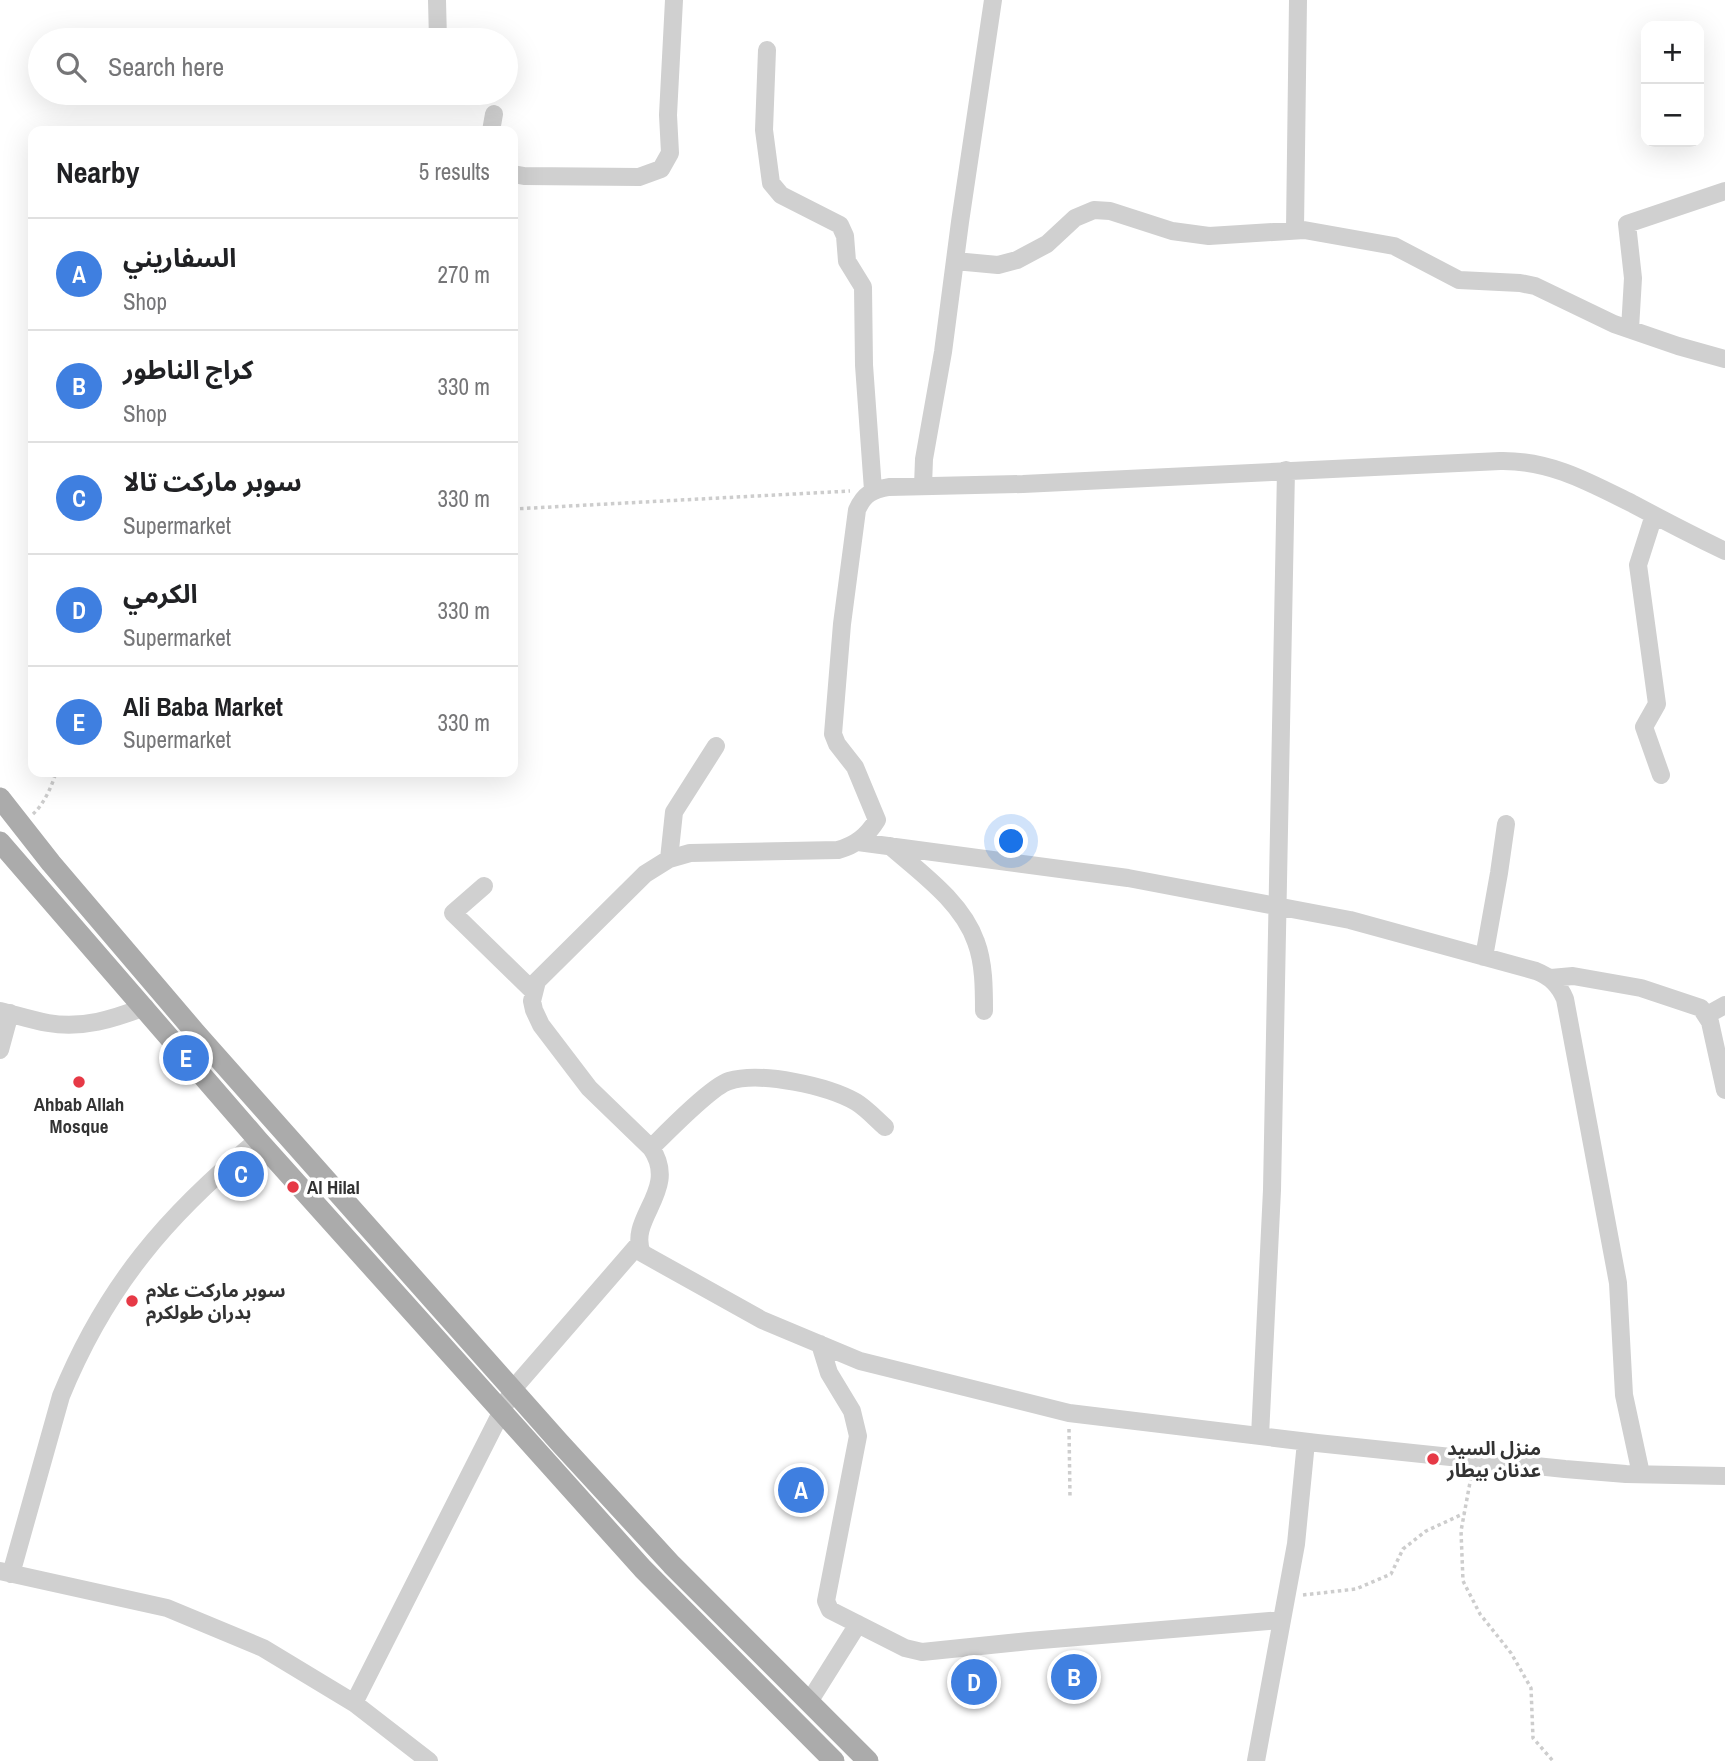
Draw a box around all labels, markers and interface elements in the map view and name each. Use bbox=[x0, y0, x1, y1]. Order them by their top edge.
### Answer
map controls bbox=[1641, 21, 1704, 147]
button: + bbox=[1641, 21, 1704, 84]
search box bbox=[28, 28, 518, 105]
icon: search bbox=[52, 48, 90, 86]
text: Search here bbox=[108, 49, 224, 84]
button: − bbox=[1641, 84, 1704, 147]
text: Nearby bbox=[56, 152, 139, 192]
text: 5 results bbox=[419, 156, 490, 187]
text: السفاريني bbox=[123, 240, 236, 275]
text: A bbox=[72, 259, 86, 290]
text: 270 m bbox=[438, 259, 490, 290]
text: Shop bbox=[123, 286, 167, 317]
text: كراج الناطور bbox=[123, 352, 253, 387]
text: B bbox=[72, 371, 86, 402]
text: 330 m bbox=[438, 371, 490, 402]
text: Shop bbox=[123, 398, 167, 429]
text: سوبر ماركت تالا bbox=[123, 464, 302, 499]
text: C bbox=[72, 483, 86, 514]
text: 330 m bbox=[438, 483, 490, 514]
text: Supermarket bbox=[123, 510, 231, 541]
text: الكرمي bbox=[123, 576, 198, 611]
text: D bbox=[72, 595, 86, 626]
text: 330 m bbox=[438, 595, 490, 626]
text: Supermarket bbox=[123, 622, 231, 653]
text: Ali Baba Market bbox=[123, 689, 283, 724]
text: E bbox=[73, 707, 85, 738]
text: 330 m bbox=[438, 707, 490, 738]
text: Supermarket bbox=[123, 724, 231, 755]
your location bbox=[994, 824, 1028, 858]
pin: E bbox=[163, 1032, 209, 1084]
marker: Ahbab Allah Mosque bbox=[71, 1074, 87, 1090]
place label: Ahbab Allah Mosque bbox=[34, 1091, 124, 1139]
pin: C bbox=[218, 1148, 264, 1200]
place label: Al Hilal bbox=[307, 1174, 360, 1200]
marker: Al Hilal bbox=[285, 1179, 301, 1195]
place label: سوبر ماركت علام بدران طولكرم bbox=[146, 1277, 286, 1327]
marker: سوبر ماركت علام بدران طولكرم bbox=[124, 1293, 140, 1309]
place label: منزل السيد عدنان بيطار bbox=[1446, 1435, 1541, 1483]
marker: منزل السيد عدنان بيطار bbox=[1425, 1451, 1441, 1467]
pin: A bbox=[778, 1464, 824, 1516]
pin: B bbox=[1051, 1651, 1097, 1703]
pin: D bbox=[951, 1656, 997, 1708]

